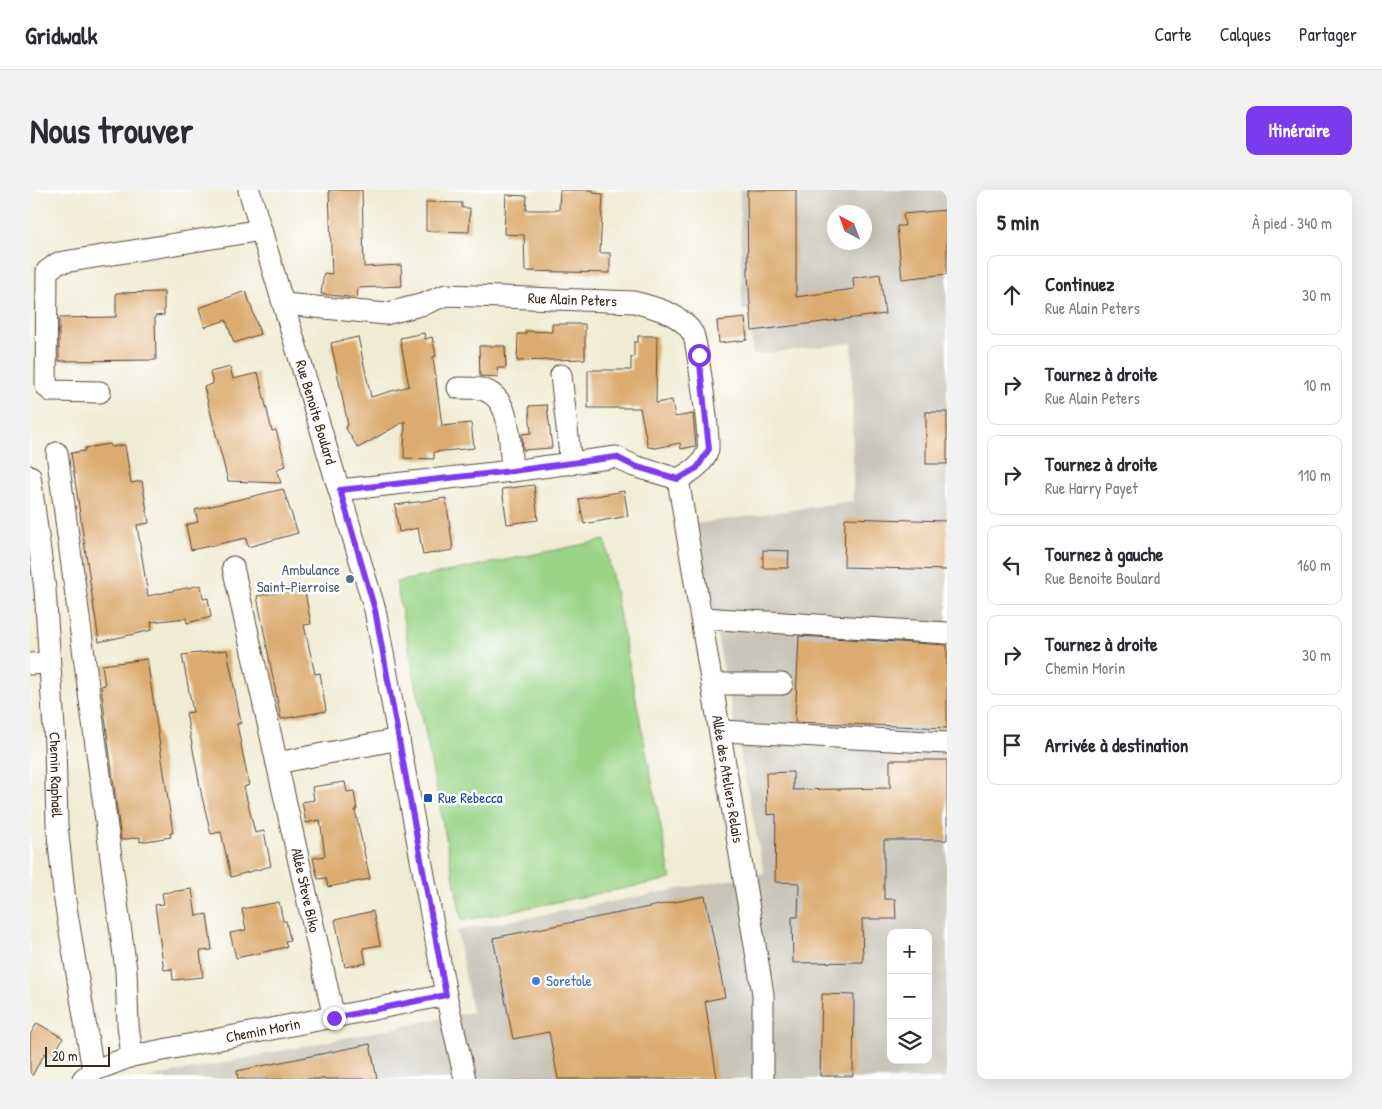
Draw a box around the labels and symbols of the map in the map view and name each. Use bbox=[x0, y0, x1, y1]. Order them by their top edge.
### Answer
north arrow bbox=[827, 205, 872, 250]
street label: Rue Alain Peters bbox=[528, 287, 617, 311]
route start bbox=[688, 344, 711, 367]
street label: Rue Benoite Boulard bbox=[291, 357, 342, 467]
place label: Ambulance Saint-Pierroise bbox=[257, 559, 340, 597]
marker: Ambulance Saint-Pierroise bbox=[344, 573, 356, 585]
street label: Allée des Ateliers Relais bbox=[707, 714, 749, 844]
street label: Chemin Raphaël bbox=[44, 731, 68, 818]
place label: Rue Rebecca bbox=[438, 787, 503, 808]
marker: Rue Rebecca bbox=[422, 792, 434, 804]
street label: Allée Steve Biko bbox=[286, 846, 325, 934]
place label: Soretole bbox=[546, 970, 592, 991]
marker: Soretole bbox=[530, 975, 542, 987]
route end bbox=[323, 1007, 346, 1030]
street label: Chemin Morin bbox=[224, 1013, 302, 1048]
scale bar bbox=[45, 1044, 110, 1067]

